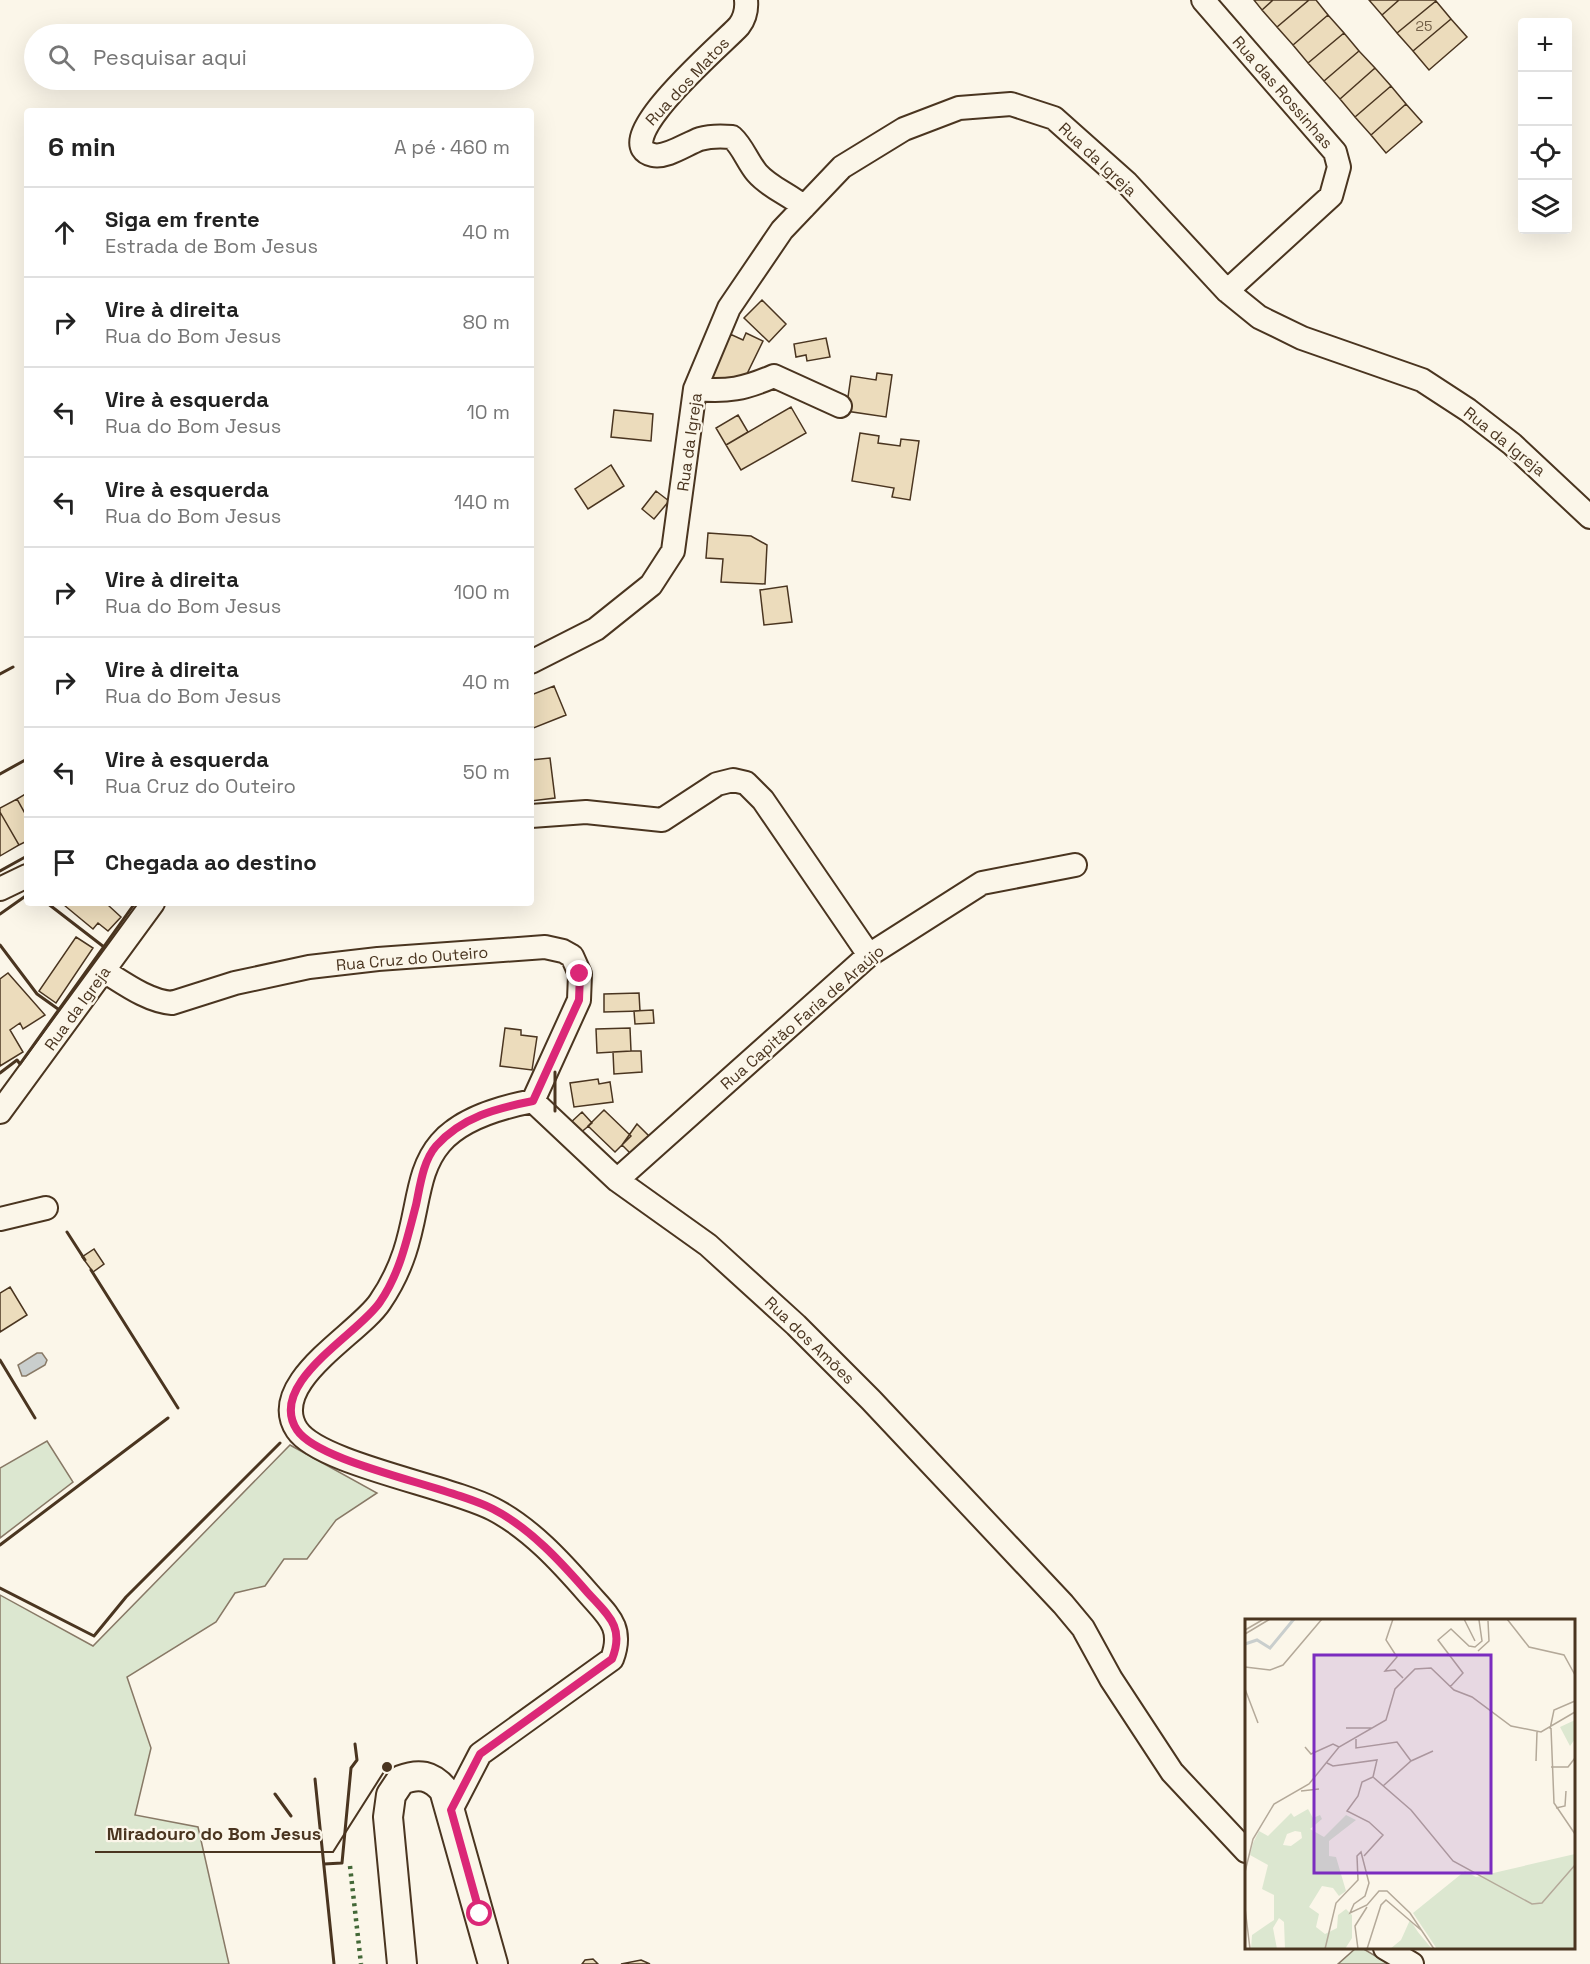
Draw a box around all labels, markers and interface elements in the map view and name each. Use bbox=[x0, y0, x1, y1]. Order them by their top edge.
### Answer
house number: 25 bbox=[1416, 17, 1432, 35]
map controls bbox=[1518, 18, 1572, 234]
button: + bbox=[1518, 18, 1572, 72]
search box bbox=[24, 24, 534, 90]
street label: Rua das Rossinhas bbox=[1228, 31, 1338, 153]
street label: Rua dos Matos bbox=[641, 33, 734, 130]
icon: search bbox=[45, 41, 78, 74]
text: Pesquisar aqui bbox=[93, 43, 247, 71]
button: − bbox=[1518, 72, 1572, 126]
street label: Rua da Igreja bbox=[1054, 118, 1141, 201]
button: locate bbox=[1518, 126, 1572, 180]
text: 6 min bbox=[48, 130, 116, 164]
text: A pé · 460 m bbox=[394, 134, 510, 160]
button: layers bbox=[1518, 180, 1572, 234]
text: Siga em frente bbox=[105, 205, 260, 233]
icon: ahead bbox=[48, 216, 81, 249]
text: 40 m bbox=[462, 219, 510, 245]
text: Estrada de Bom Jesus bbox=[105, 233, 318, 259]
text: Vire à direita bbox=[105, 295, 239, 323]
icon: right bbox=[48, 306, 81, 339]
text: 80 m bbox=[462, 309, 510, 335]
text: Rua do Bom Jesus bbox=[105, 323, 281, 349]
text: Vire à esquerda bbox=[105, 385, 269, 413]
street label: Rua da Igreja bbox=[672, 391, 707, 493]
icon: left bbox=[48, 396, 81, 429]
text: 10 m bbox=[466, 399, 510, 425]
street label: Rua da Igreja bbox=[1459, 402, 1550, 481]
text: Rua do Bom Jesus bbox=[105, 413, 281, 439]
text: Vire à esquerda bbox=[105, 475, 269, 503]
icon: left bbox=[48, 486, 81, 519]
text: 140 m bbox=[454, 489, 510, 515]
text: Rua do Bom Jesus bbox=[105, 503, 281, 529]
text: Vire à direita bbox=[105, 565, 239, 593]
icon: right bbox=[48, 576, 81, 609]
text: 100 m bbox=[454, 579, 510, 605]
text: Rua do Bom Jesus bbox=[105, 593, 281, 619]
text: Vire à direita bbox=[105, 655, 239, 683]
icon: right bbox=[48, 666, 81, 699]
text: 40 m bbox=[462, 669, 510, 695]
text: Rua do Bom Jesus bbox=[105, 683, 281, 709]
text: Vire à esquerda bbox=[105, 745, 269, 773]
icon: left bbox=[48, 756, 81, 789]
text: 50 m bbox=[463, 759, 510, 785]
text: Rua Cruz do Outeiro bbox=[105, 773, 296, 799]
icon: arrive bbox=[48, 846, 81, 879]
text: Chegada ao destino bbox=[105, 848, 317, 876]
street label: Rua Capitão Faria de Araújo bbox=[716, 940, 889, 1094]
street label: Rua Cruz do Outeiro bbox=[335, 941, 489, 976]
route end bbox=[566, 960, 592, 986]
street label: Rua da Igreja bbox=[40, 962, 115, 1055]
street label: Rua dos Amões bbox=[760, 1292, 859, 1389]
inset map bbox=[1245, 1619, 1575, 1949]
callout: Miradouro do Bom Jesus bbox=[95, 1816, 333, 1852]
text: Miradouro do Bom Jesus bbox=[107, 1822, 321, 1845]
route start bbox=[466, 1900, 492, 1926]

